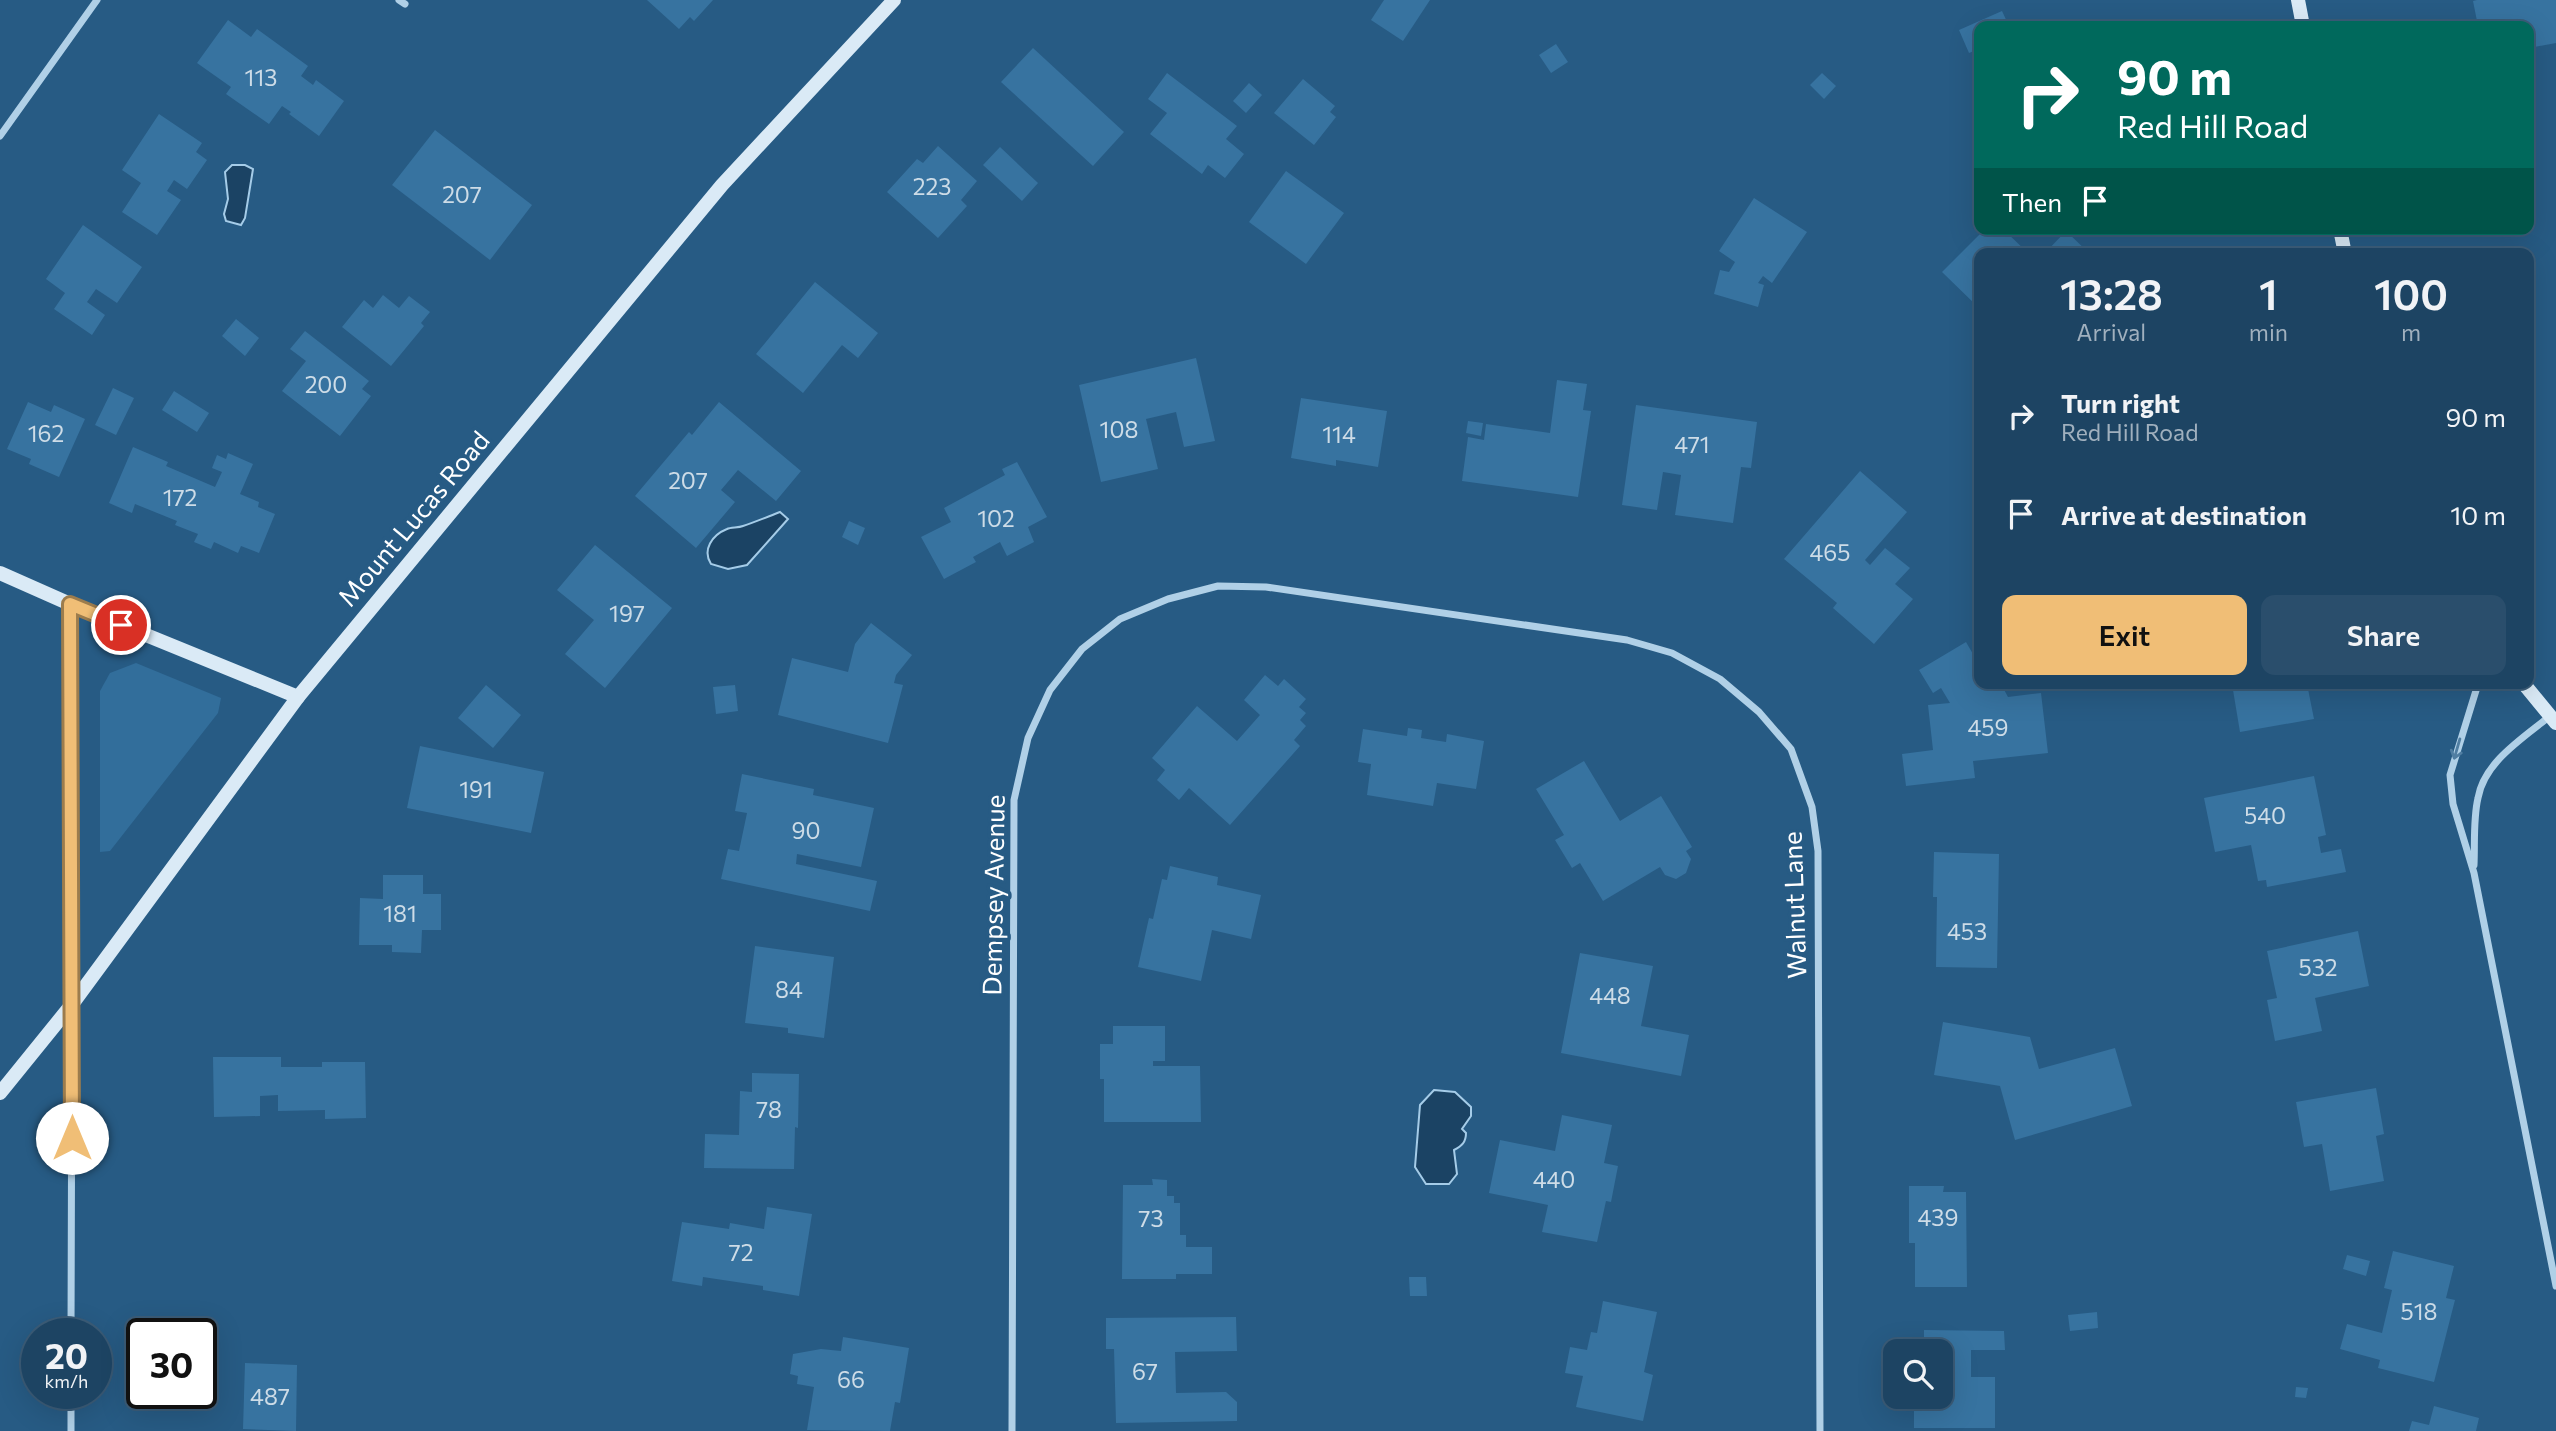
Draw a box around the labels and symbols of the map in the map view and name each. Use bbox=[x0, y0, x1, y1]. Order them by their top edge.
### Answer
house number: 113 bbox=[245, 63, 277, 91]
house number: 223 bbox=[913, 172, 951, 200]
house number: 207 bbox=[442, 180, 482, 208]
house number: 200 bbox=[305, 370, 347, 398]
house number: 108 bbox=[1100, 415, 1138, 443]
house number: 162 bbox=[28, 419, 64, 447]
house number: 114 bbox=[1322, 420, 1356, 448]
street label: Mount Lucas Road bbox=[331, 424, 495, 612]
house number: 471 bbox=[1674, 430, 1710, 458]
house number: 207 bbox=[668, 466, 708, 494]
house number: 172 bbox=[163, 483, 197, 511]
house number: 102 bbox=[977, 504, 1015, 532]
house number: 465 bbox=[1810, 538, 1850, 566]
pin bbox=[91, 595, 151, 655]
house number: 197 bbox=[609, 599, 645, 627]
house number: 459 bbox=[1968, 713, 2008, 741]
one-way arrow bbox=[2450, 738, 2463, 760]
house number: 191 bbox=[459, 775, 493, 803]
street label: Dempsey Avenue bbox=[975, 794, 1010, 996]
house number: 540 bbox=[2244, 801, 2286, 829]
house number: 90 bbox=[792, 816, 820, 844]
street label: Walnut Lane bbox=[1775, 831, 1812, 979]
house number: 181 bbox=[383, 899, 417, 927]
house number: 453 bbox=[1947, 917, 1987, 945]
house number: 532 bbox=[2298, 953, 2338, 981]
house number: 84 bbox=[775, 975, 803, 1003]
house number: 448 bbox=[1589, 981, 1631, 1009]
house number: 78 bbox=[756, 1095, 782, 1123]
position arrow bbox=[35, 1101, 109, 1175]
house number: 440 bbox=[1533, 1165, 1575, 1193]
house number: 439 bbox=[1918, 1203, 1958, 1231]
house number: 73 bbox=[1138, 1204, 1164, 1232]
house number: 72 bbox=[729, 1238, 753, 1266]
house number: 518 bbox=[2400, 1297, 2438, 1325]
speed limit sign: 30 bbox=[126, 1318, 217, 1409]
house number: 67 bbox=[1132, 1357, 1158, 1385]
house number: 66 bbox=[837, 1365, 865, 1393]
house number: 487 bbox=[250, 1382, 290, 1410]

